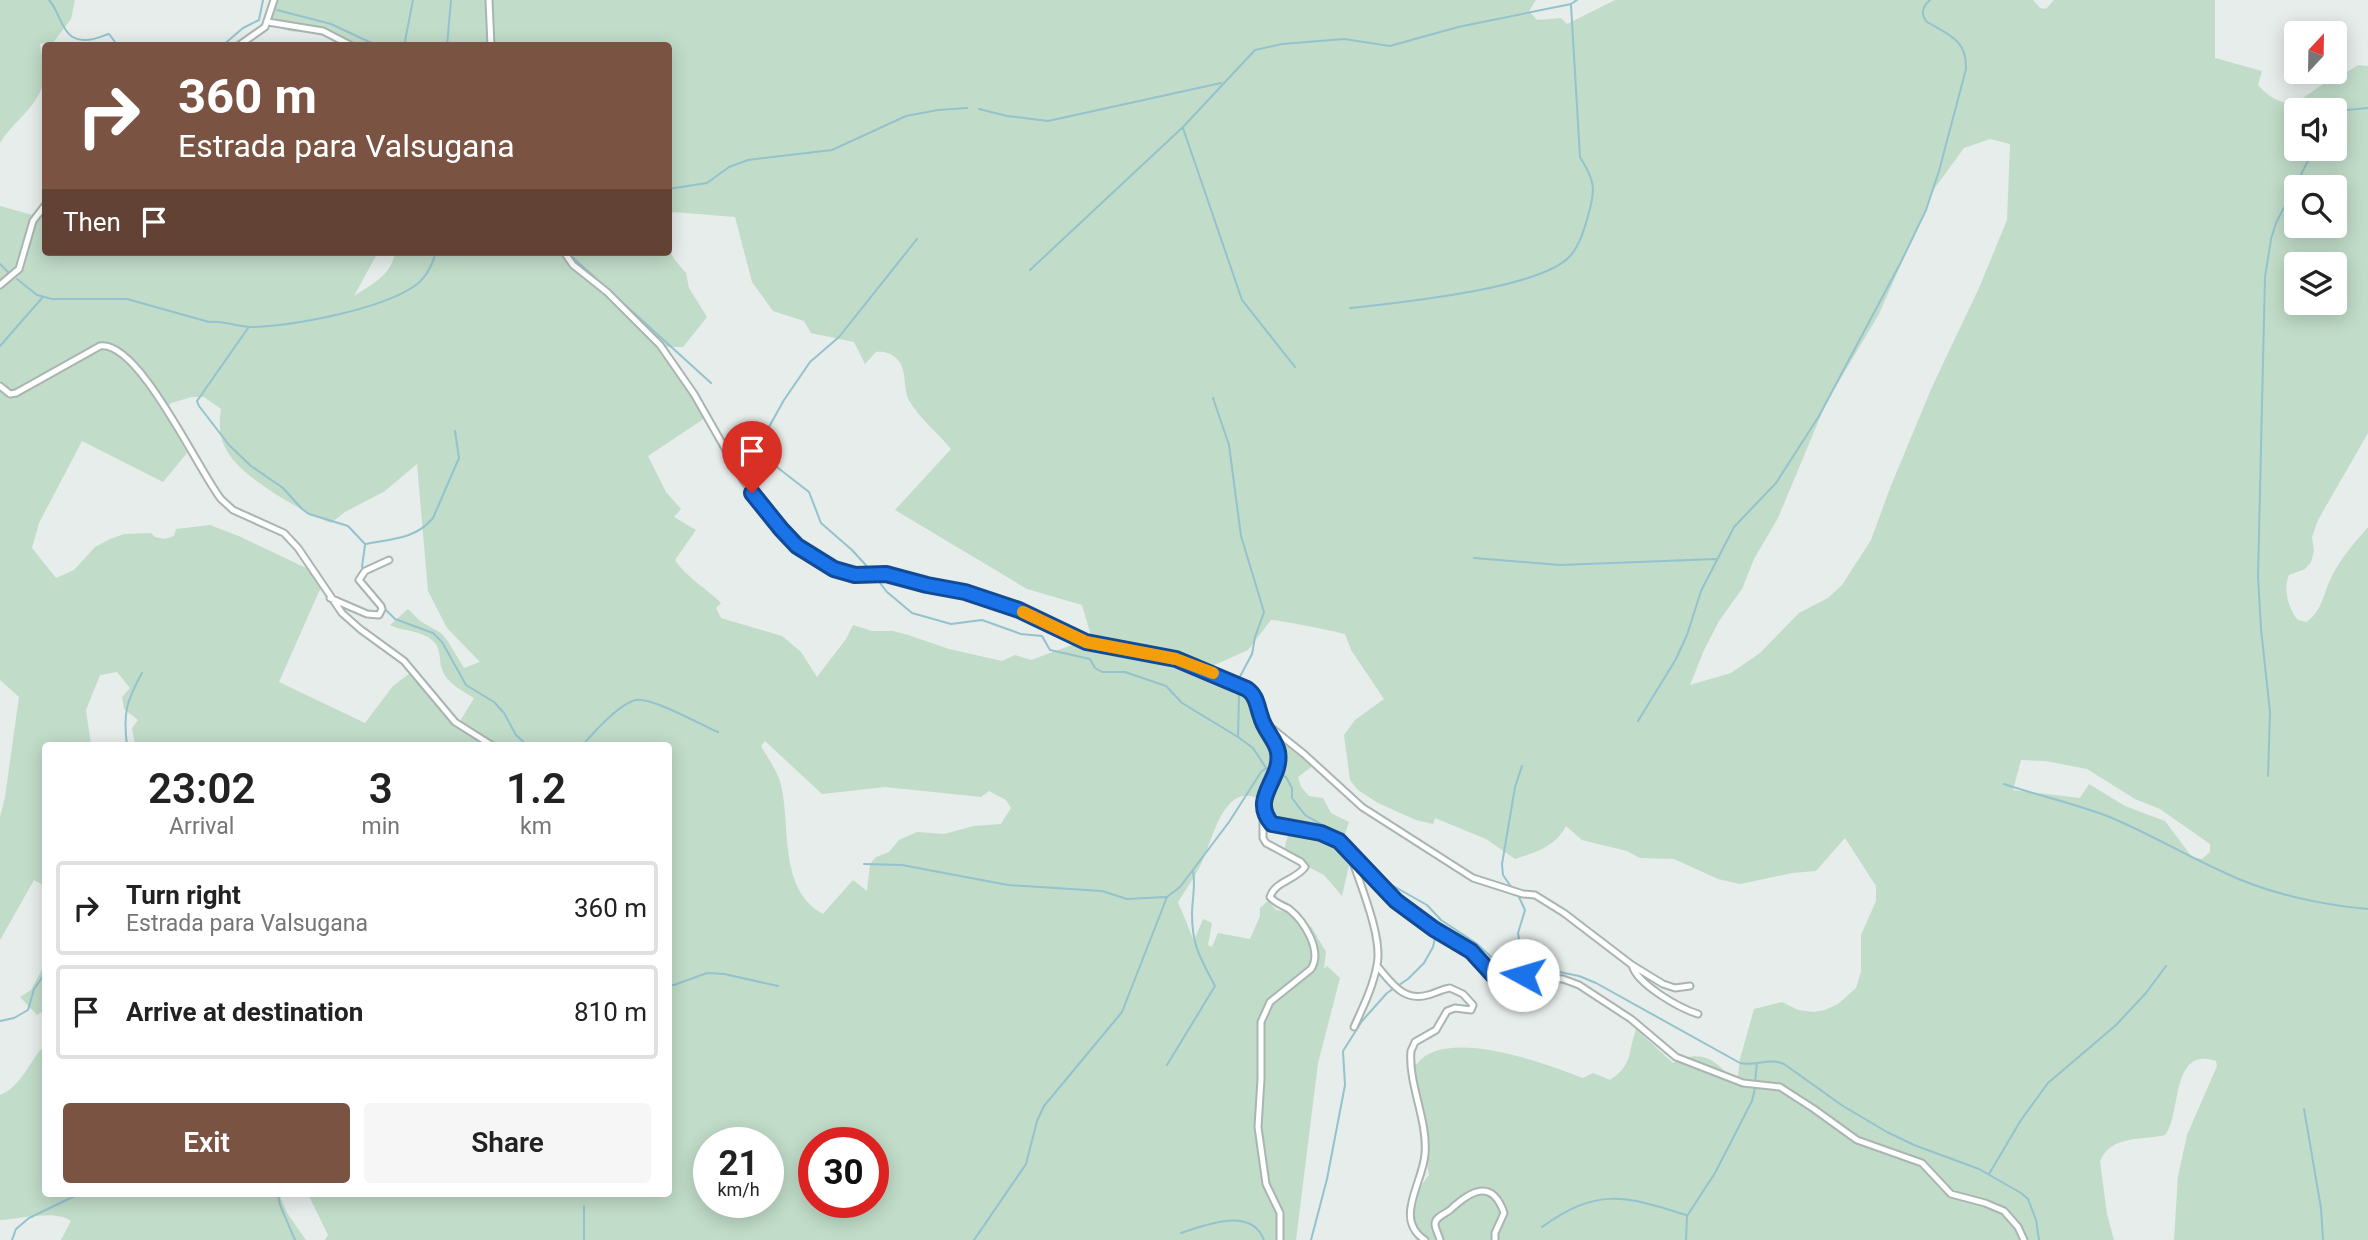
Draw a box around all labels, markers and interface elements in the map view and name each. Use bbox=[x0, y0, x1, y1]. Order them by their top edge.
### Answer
north arrow bbox=[2284, 21, 2347, 84]
map controls bbox=[2284, 21, 2347, 315]
text: 360 m bbox=[178, 68, 317, 125]
icon: right bbox=[63, 70, 154, 161]
button: sound bbox=[2284, 98, 2347, 161]
text: Estrada para Valsugana bbox=[178, 127, 515, 165]
button: search bbox=[2284, 175, 2347, 238]
icon: arrive bbox=[135, 203, 173, 241]
text: Then bbox=[63, 207, 121, 237]
button: layers bbox=[2284, 252, 2347, 315]
pin bbox=[722, 421, 782, 493]
icon: arrive bbox=[733, 432, 771, 470]
text: 23:02 bbox=[148, 764, 255, 813]
text: 3 bbox=[369, 764, 393, 813]
text: 1.2 bbox=[506, 764, 566, 813]
text: Arrival bbox=[169, 813, 234, 840]
text: min bbox=[361, 813, 400, 840]
text: km bbox=[520, 813, 552, 840]
text: Turn right bbox=[126, 880, 241, 910]
icon: right bbox=[67, 889, 105, 927]
text: 360 m bbox=[574, 893, 647, 923]
text: Estrada para Valsugana bbox=[126, 910, 368, 937]
position arrow bbox=[1486, 938, 1560, 1012]
icon: arrive bbox=[67, 993, 105, 1031]
text: Arrive at destination bbox=[126, 997, 363, 1027]
text: 810 m bbox=[574, 997, 647, 1027]
button: Exit bbox=[63, 1103, 350, 1183]
button: Share bbox=[364, 1103, 651, 1183]
speed limit sign: 30 bbox=[798, 1127, 889, 1218]
text: 21 bbox=[718, 1143, 759, 1184]
text: km/h bbox=[717, 1179, 760, 1200]

